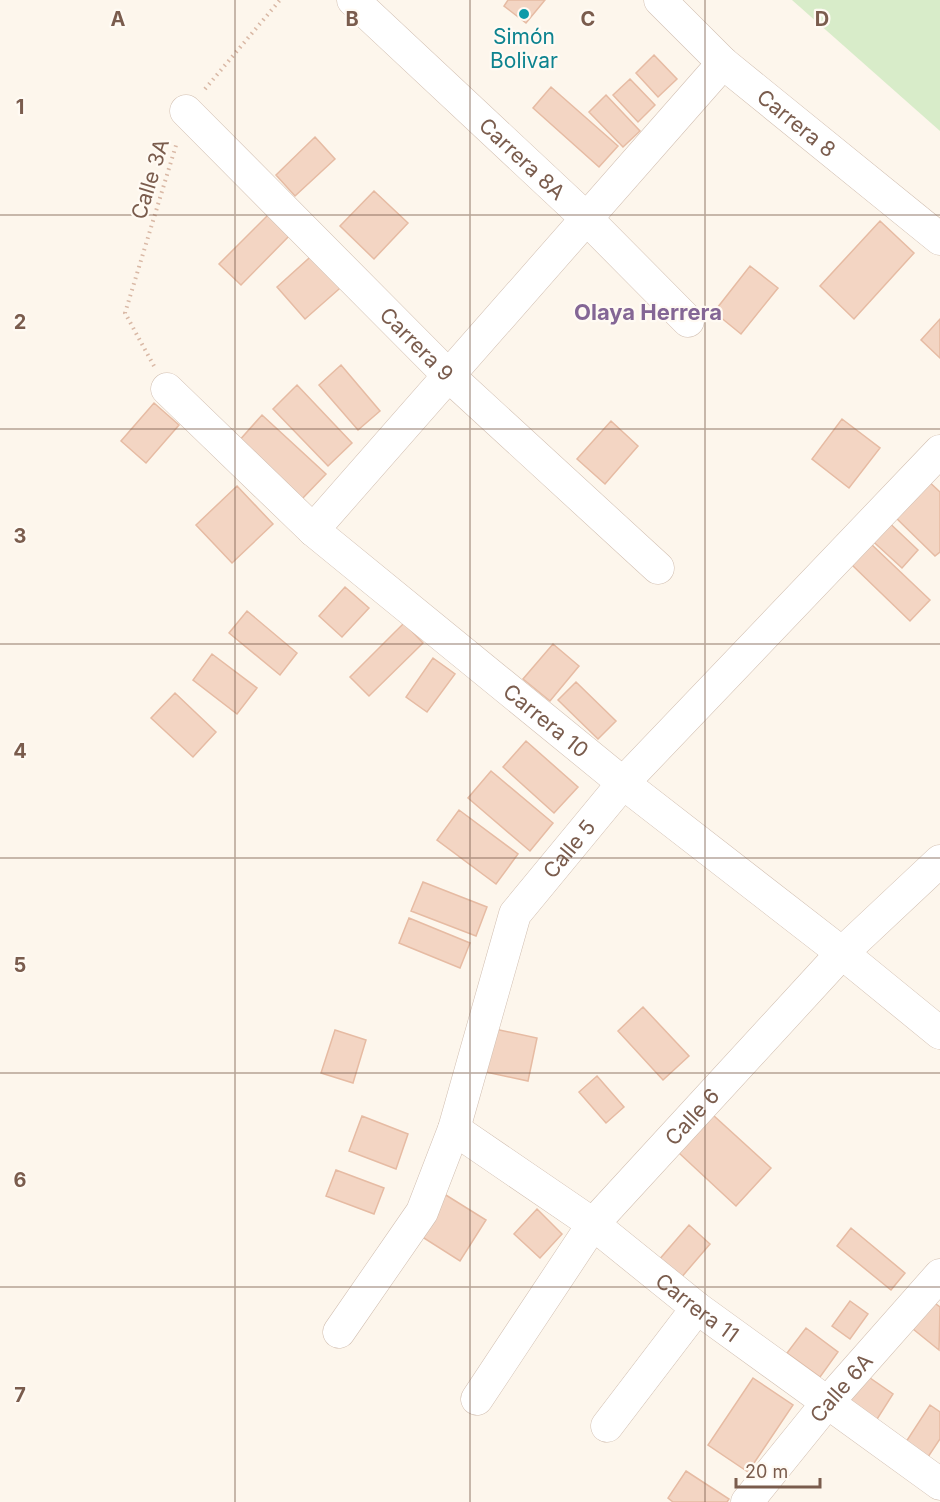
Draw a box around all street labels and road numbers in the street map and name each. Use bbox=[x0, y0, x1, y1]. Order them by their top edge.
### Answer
street label: Carrera 8 bbox=[752, 84, 841, 162]
street label: Carrera 8A bbox=[474, 112, 571, 205]
street label: Calle 3A bbox=[126, 136, 174, 222]
street label: Carrera 9 bbox=[375, 302, 459, 386]
street label: Carrera 10 bbox=[499, 678, 594, 762]
street label: Calle 5 bbox=[537, 814, 600, 883]
street label: Calle 6 bbox=[659, 1083, 724, 1150]
street label: Carrera 11 bbox=[651, 1267, 744, 1347]
street label: Calle 6A bbox=[804, 1348, 878, 1427]

